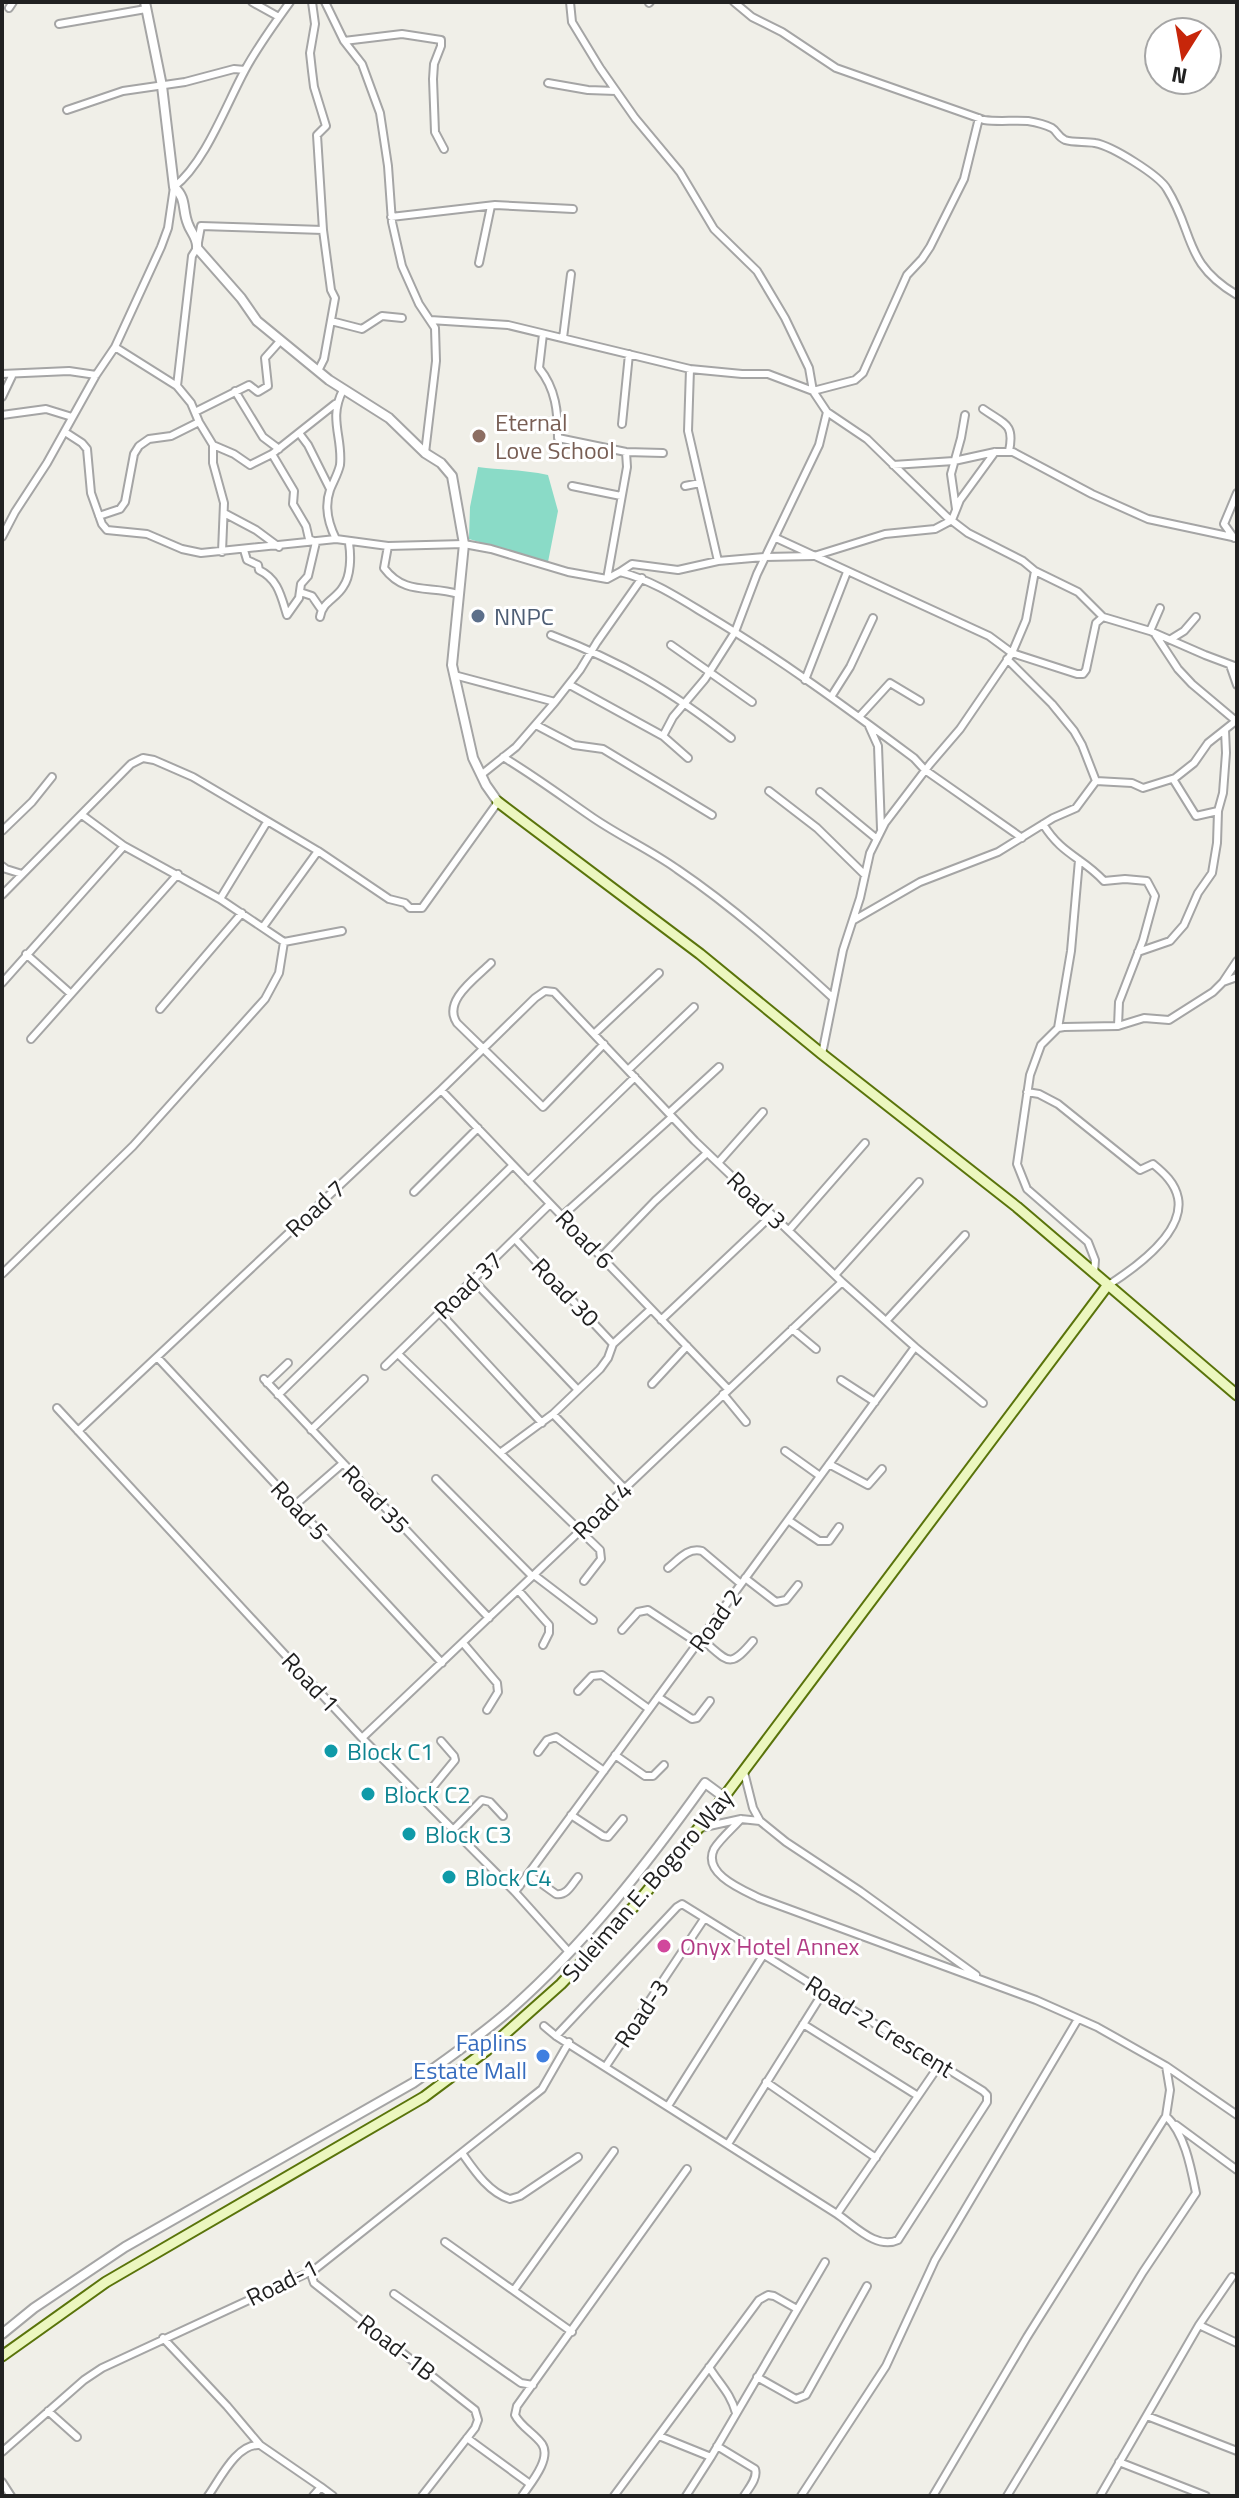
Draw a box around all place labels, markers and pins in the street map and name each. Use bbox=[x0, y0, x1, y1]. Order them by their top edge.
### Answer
place label: Eternal Love School bbox=[495, 404, 615, 468]
marker: Eternal Love School bbox=[470, 427, 488, 445]
place label: NNPC bbox=[494, 598, 554, 634]
marker: NNPC bbox=[469, 607, 487, 625]
place label: Block C1 bbox=[347, 1733, 434, 1769]
marker: Block C1 bbox=[322, 1742, 340, 1760]
place label: Block C2 bbox=[384, 1776, 471, 1812]
marker: Block C2 bbox=[359, 1785, 377, 1803]
place label: Block C3 bbox=[425, 1816, 512, 1852]
marker: Block C3 bbox=[400, 1825, 418, 1843]
place label: Block C4 bbox=[465, 1859, 552, 1895]
marker: Block C4 bbox=[440, 1868, 458, 1886]
place label: Onyx Hotel Annex bbox=[680, 1928, 859, 1964]
marker: Onyx Hotel Annex bbox=[655, 1937, 673, 1955]
place label: Faplins Estate Mall bbox=[413, 2024, 527, 2088]
marker: Faplins Estate Mall bbox=[534, 2047, 552, 2065]

